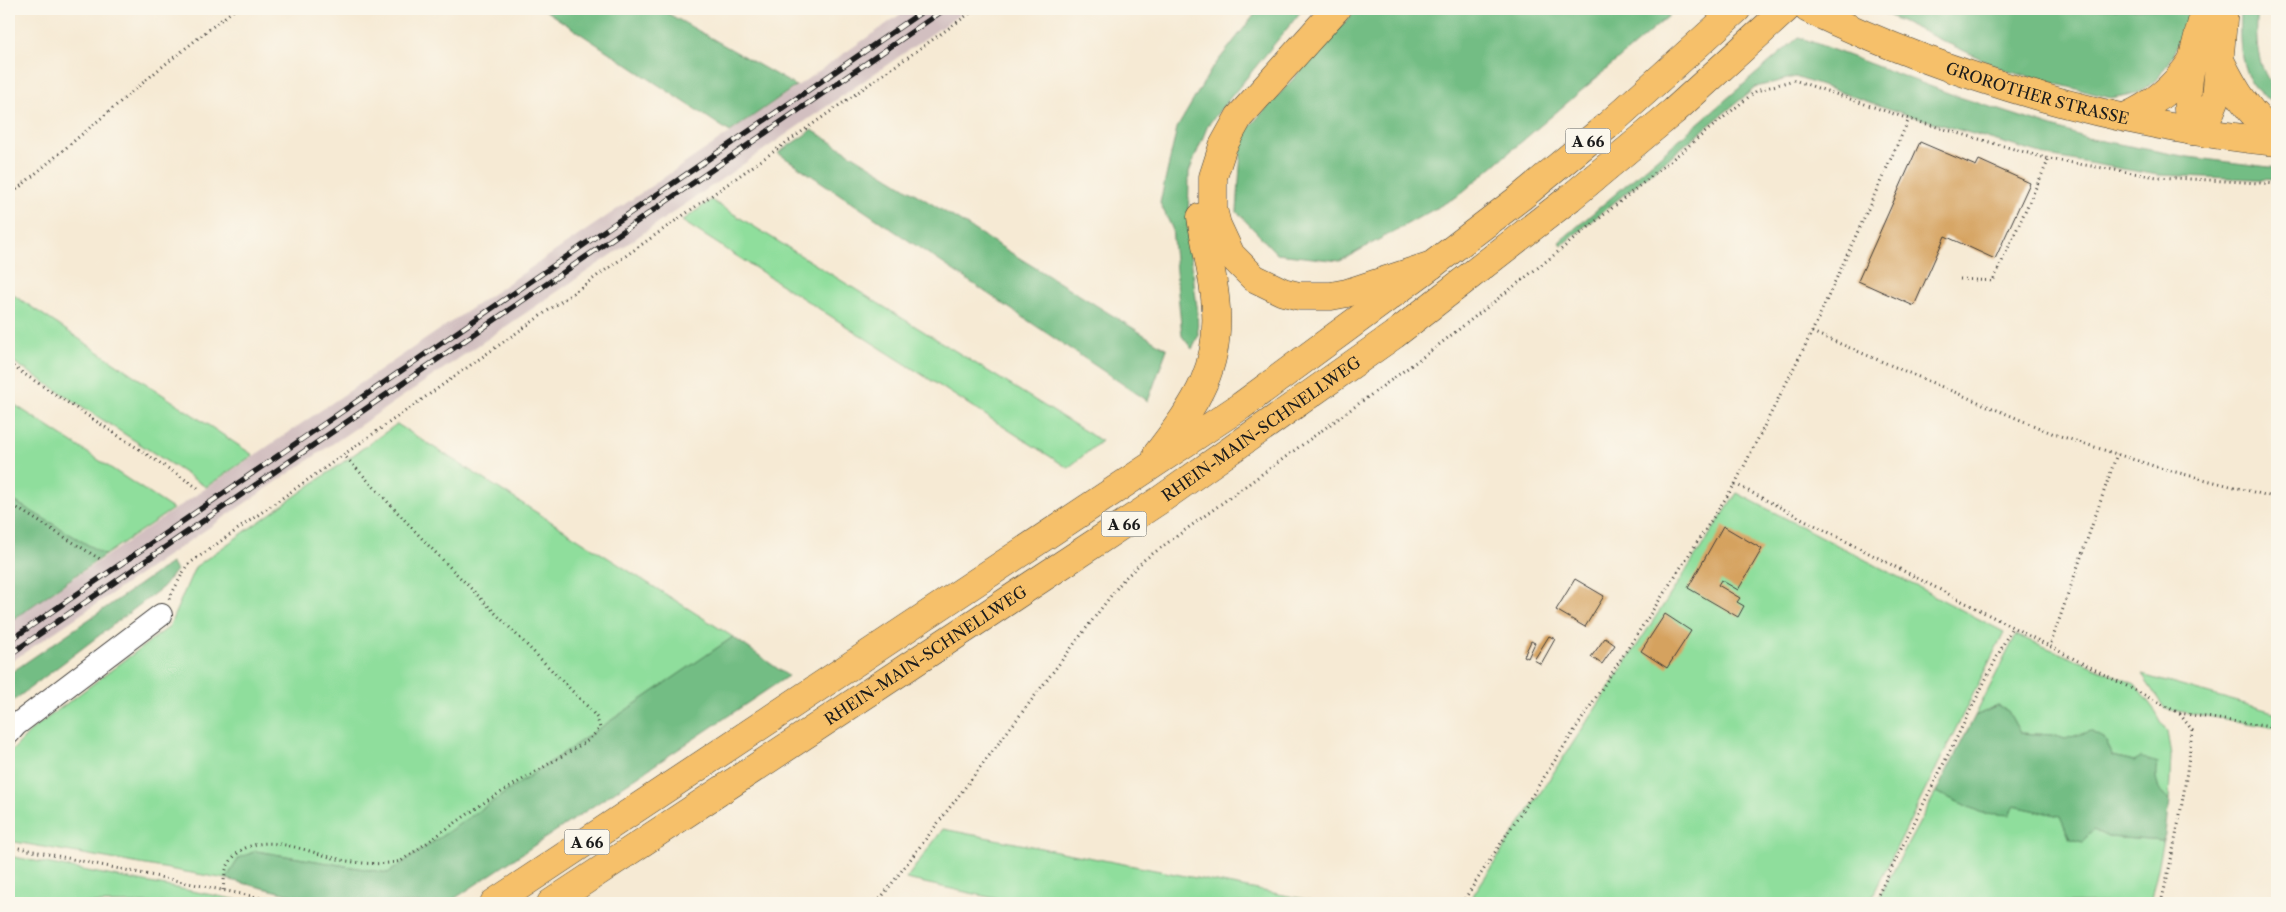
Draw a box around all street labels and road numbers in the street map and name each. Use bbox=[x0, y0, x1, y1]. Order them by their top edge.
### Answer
street label: GROROTHER STRASSE bbox=[1943, 57, 2131, 129]
road number: A 66 bbox=[1566, 128, 1610, 154]
street label: RHEIN-MAIN-SCHNELLWEG bbox=[1158, 352, 1364, 506]
road number: A 66 bbox=[1102, 512, 1146, 536]
street label: RHEIN-MAIN-SCHNELLWEG bbox=[820, 581, 1031, 729]
road number: A 66 bbox=[564, 830, 610, 854]

